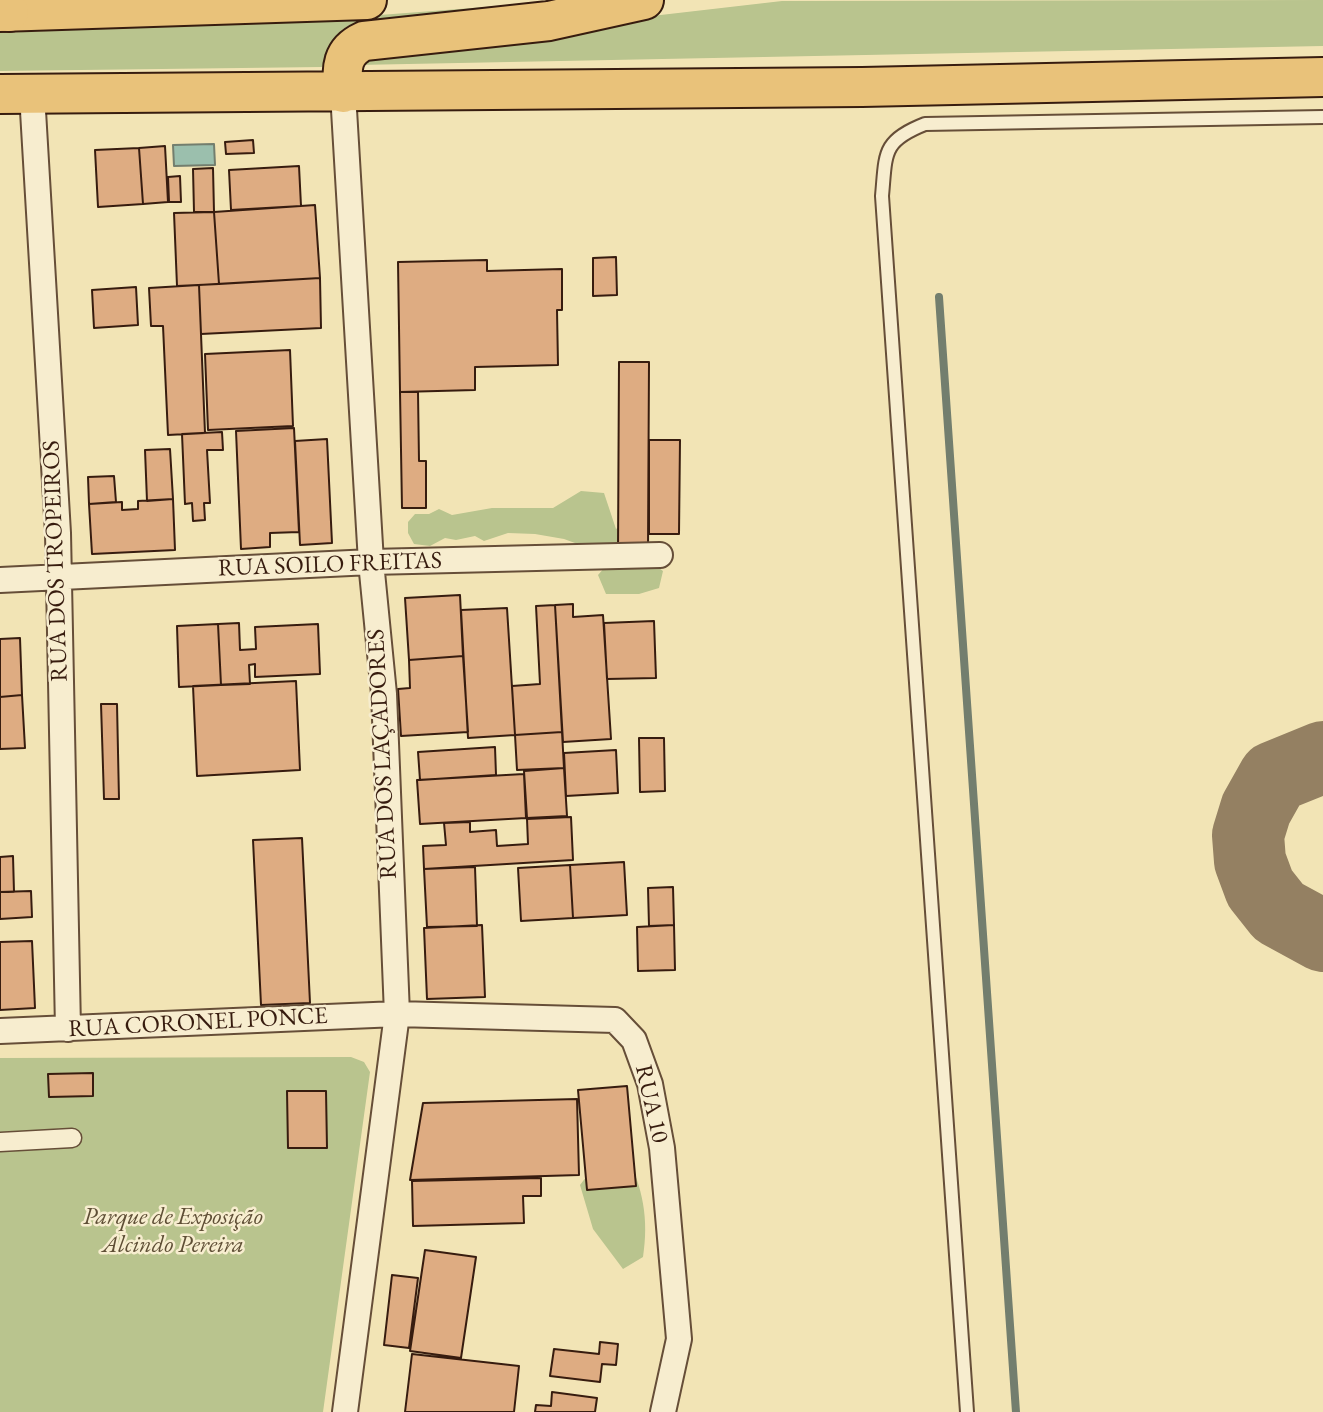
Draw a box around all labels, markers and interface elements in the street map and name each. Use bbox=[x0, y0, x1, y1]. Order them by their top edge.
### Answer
street label: RUA DOS TROPEIROS bbox=[37, 440, 75, 682]
street label: RUA SOILO FREITAS bbox=[218, 547, 442, 583]
street label: RUA DOS LAÇADORES bbox=[362, 628, 404, 880]
street label: RUA CORONEL PONCE bbox=[68, 1002, 328, 1044]
street label: RUA 10 bbox=[628, 1062, 674, 1146]
park label: Parque de Exposição Alcindo Pereira bbox=[83, 1203, 263, 1259]

